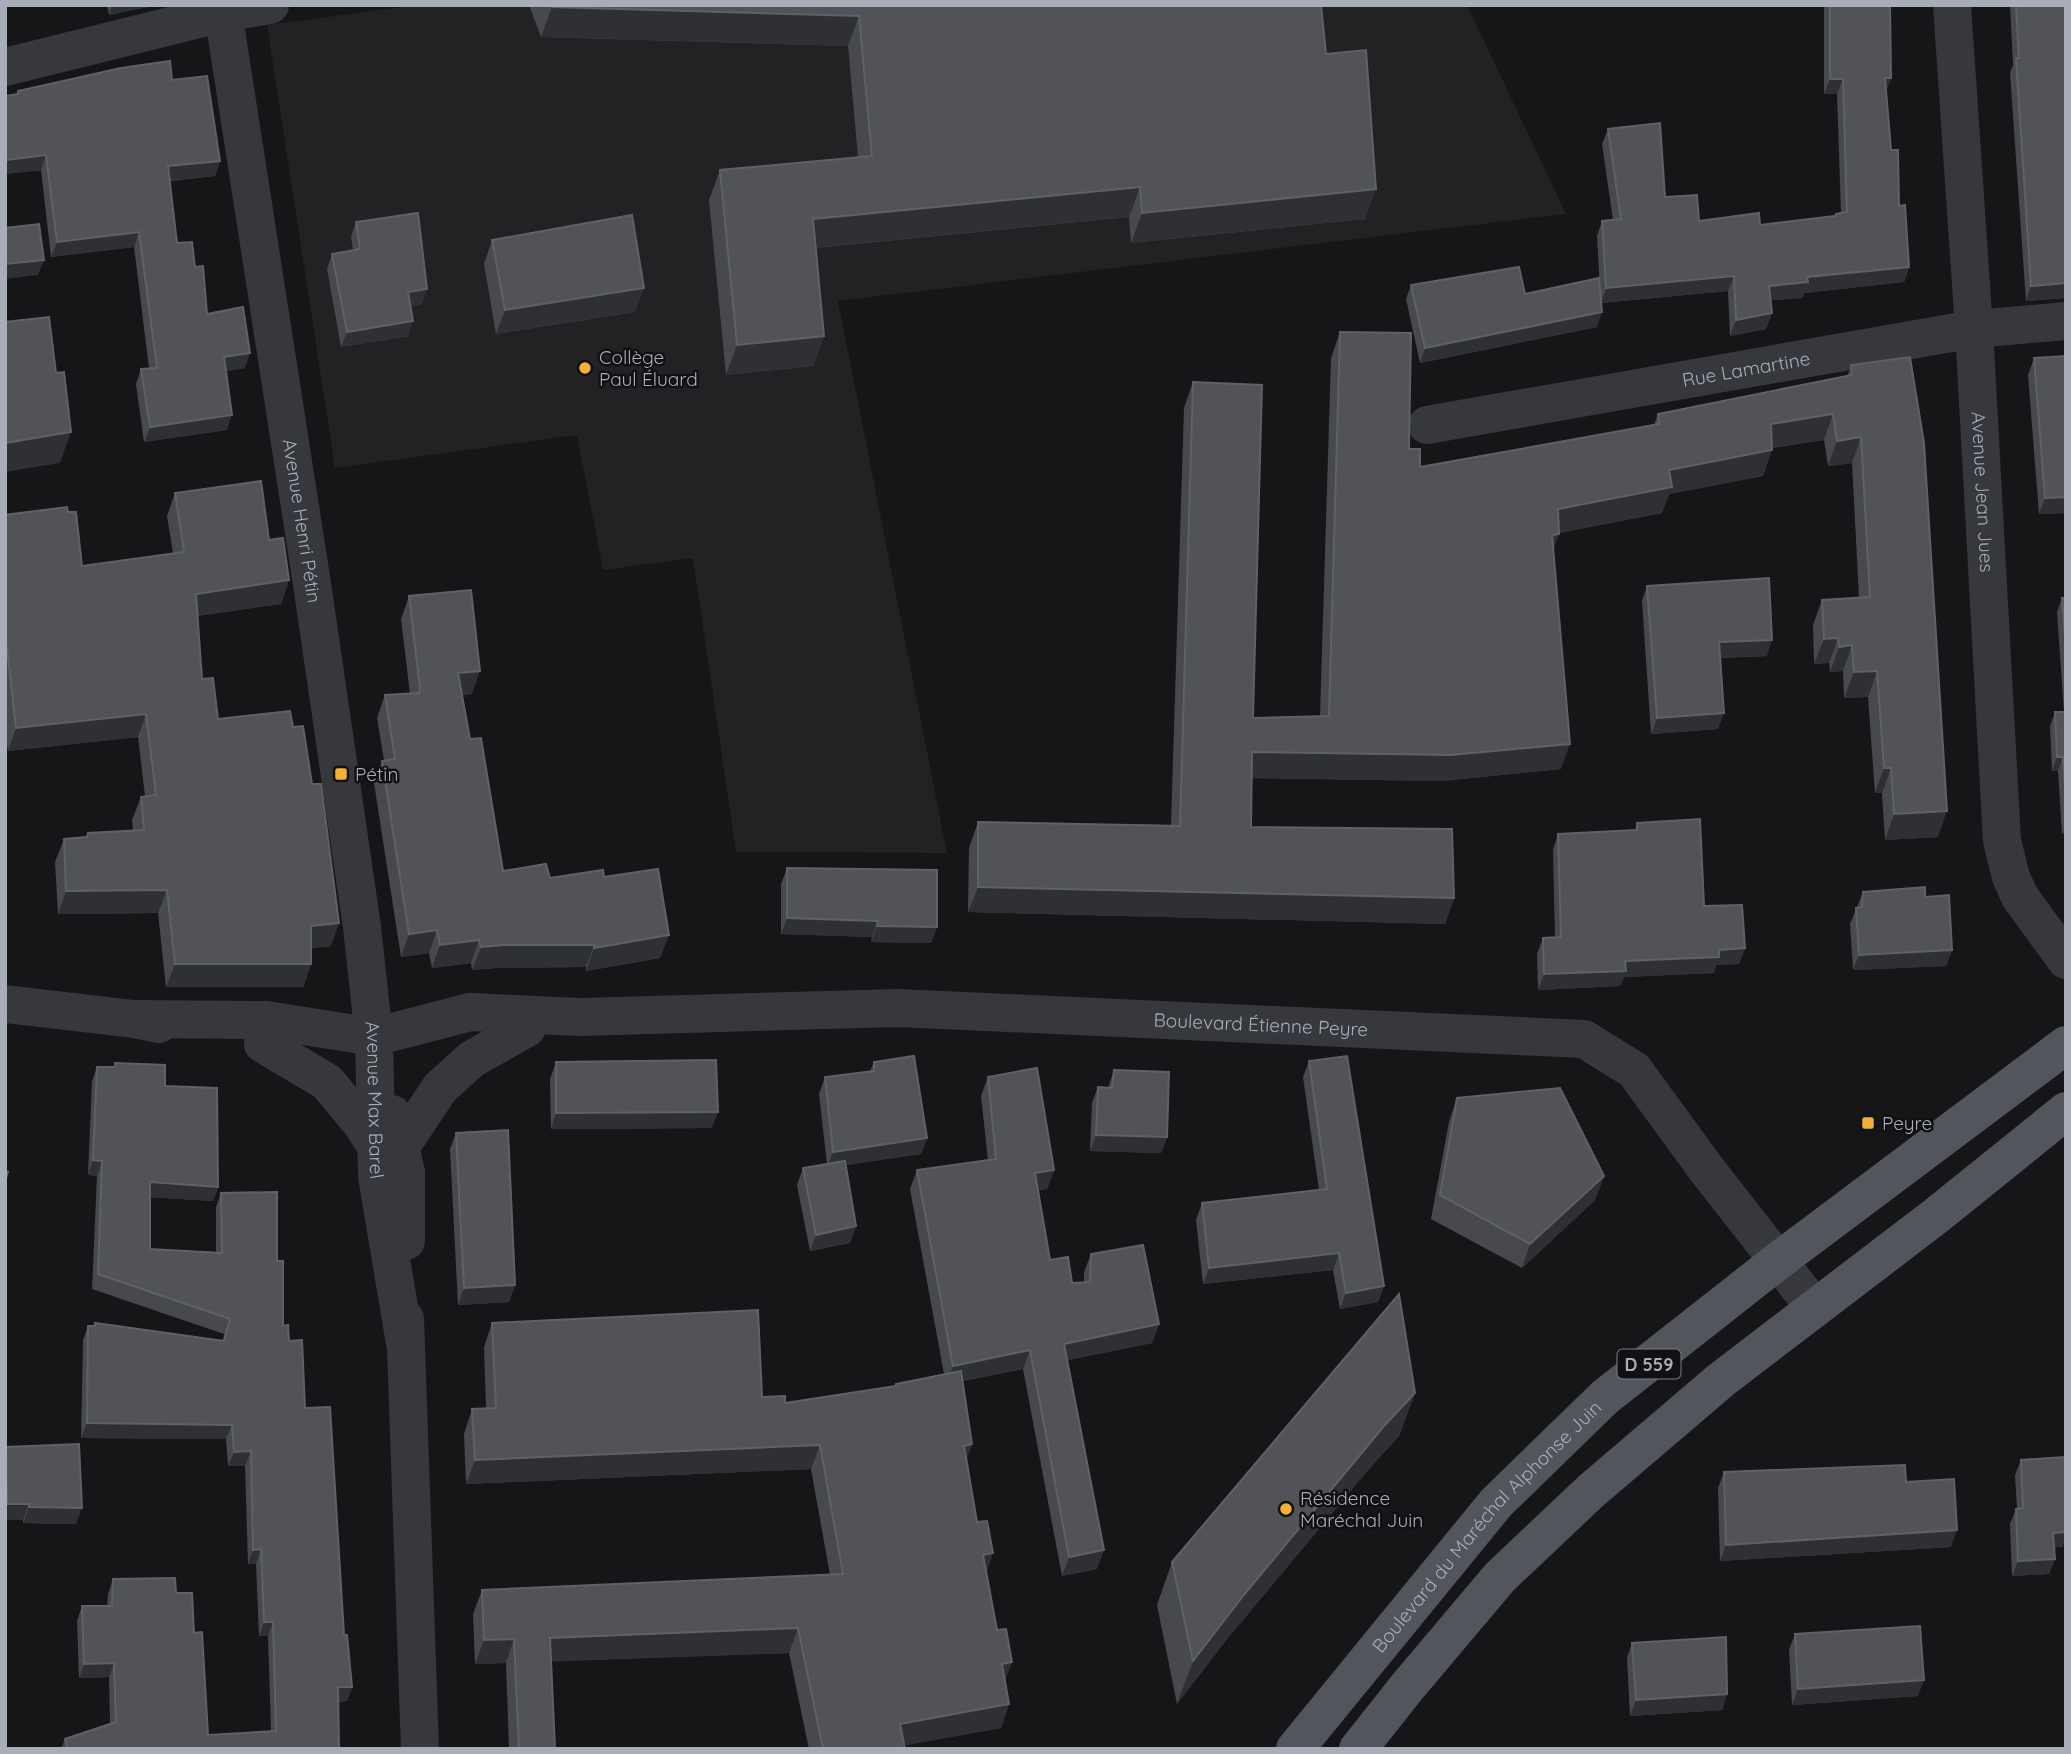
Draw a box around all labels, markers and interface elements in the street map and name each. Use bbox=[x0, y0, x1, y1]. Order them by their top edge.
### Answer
place label: Collège Paul Éluard bbox=[599, 345, 698, 391]
street label: Rue Lamartine bbox=[1680, 346, 1812, 392]
marker: Collège Paul Éluard bbox=[577, 360, 593, 376]
street label: Avenue Jean Jues bbox=[1967, 411, 1999, 573]
street label: Avenue Henri Pétin bbox=[278, 437, 327, 604]
place label: Pétin bbox=[355, 762, 398, 786]
marker: Pétin bbox=[333, 766, 349, 782]
street label: Boulevard Étienne Peyre bbox=[1153, 1008, 1369, 1041]
street label: Avenue Max Barel bbox=[360, 1020, 389, 1181]
place label: Peyre bbox=[1882, 1111, 1932, 1135]
marker: Peyre bbox=[1860, 1115, 1876, 1131]
road number: D 559 bbox=[1618, 1350, 1680, 1378]
street label: Boulevard du Maréchal Alphonse Juin bbox=[1367, 1395, 1606, 1658]
place label: Résidence Maréchal Juin bbox=[1300, 1486, 1423, 1532]
marker: Résidence Maréchal Juin bbox=[1278, 1501, 1294, 1517]

